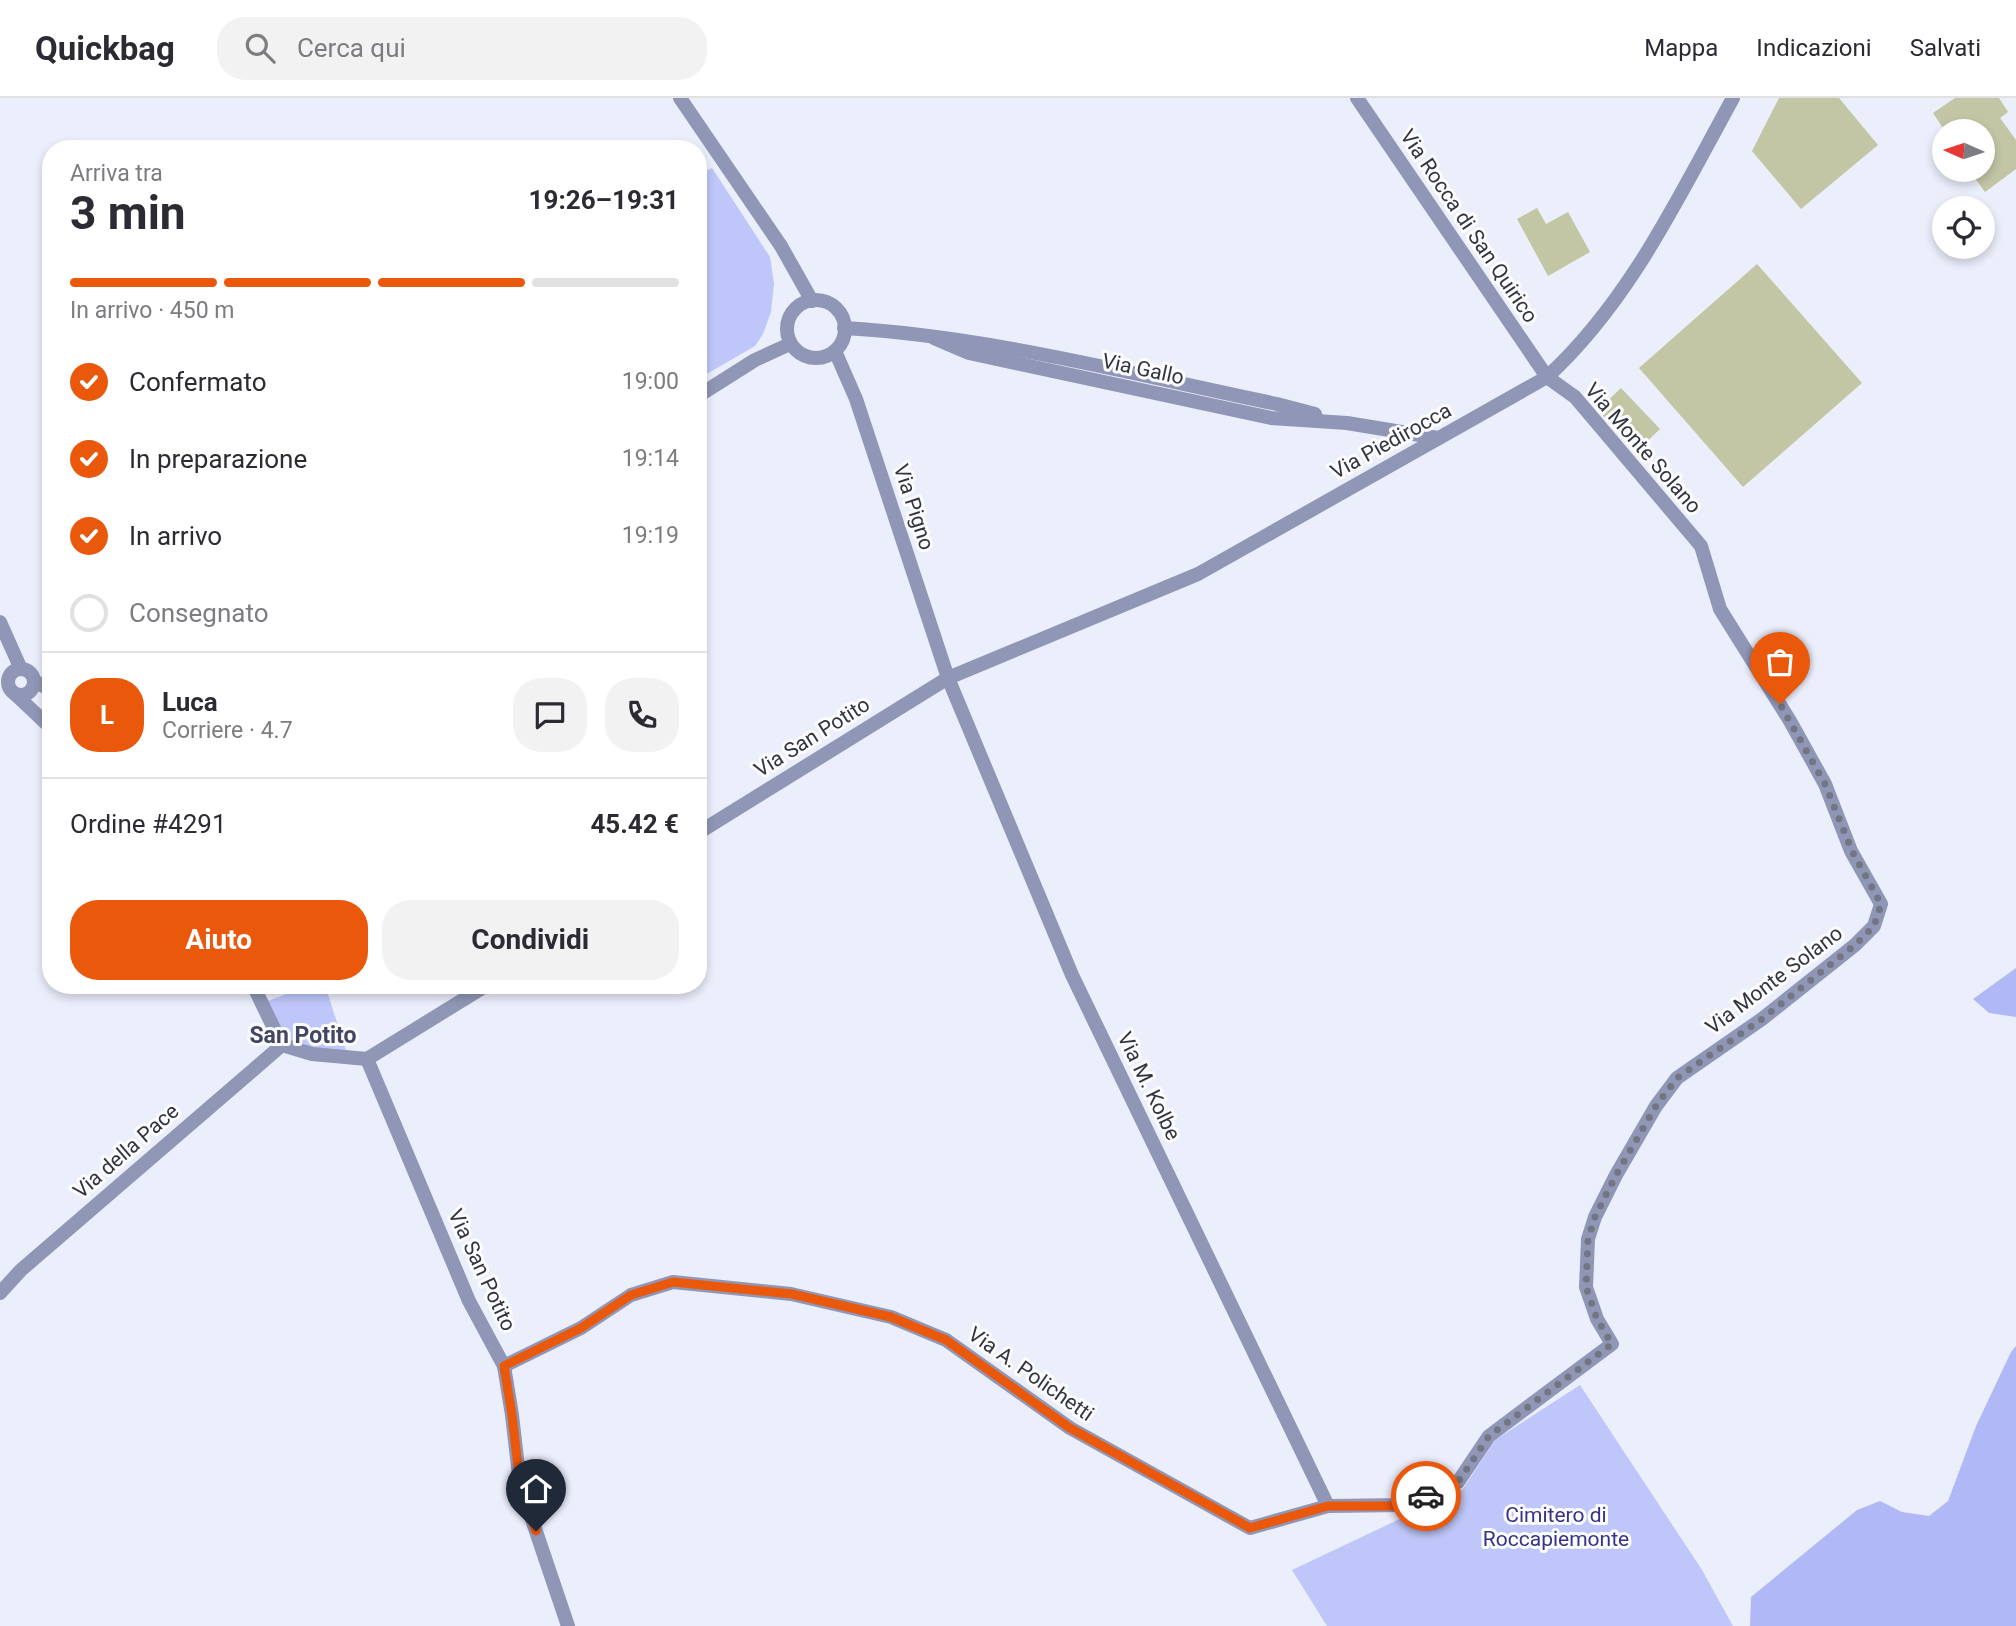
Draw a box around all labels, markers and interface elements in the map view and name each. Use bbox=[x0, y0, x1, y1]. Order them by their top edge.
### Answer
search box bbox=[217, 17, 707, 80]
text: Quickbag bbox=[35, 29, 175, 68]
icon: search bbox=[241, 29, 279, 67]
text: Cerca qui bbox=[297, 33, 406, 63]
text: Mappa bbox=[1644, 34, 1718, 62]
text: Indicazioni bbox=[1756, 34, 1872, 62]
text: Salvati bbox=[1910, 34, 1981, 62]
north arrow bbox=[1932, 119, 1995, 182]
map controls bbox=[1932, 119, 1995, 259]
street label: Via Rocca di San Quirico bbox=[1395, 125, 1543, 327]
text: Arriva tra bbox=[70, 160, 163, 187]
text: 19:26–19:31 bbox=[529, 185, 679, 215]
text: 3 min bbox=[70, 186, 186, 240]
button: locate bbox=[1932, 196, 1995, 259]
text: In arrivo · 450 m bbox=[70, 297, 235, 324]
street label: Via Gallo bbox=[1100, 349, 1186, 389]
icon: check bbox=[70, 363, 108, 401]
text: Confermato bbox=[129, 367, 266, 397]
text: 19:00 bbox=[622, 368, 679, 395]
street label: Via Monte Solano bbox=[1580, 378, 1706, 518]
street label: Via Piedirocca bbox=[1327, 398, 1455, 484]
icon: check bbox=[70, 440, 108, 478]
text: In preparazione bbox=[129, 444, 307, 474]
text: 19:14 bbox=[622, 445, 679, 472]
street label: Via Pigno bbox=[889, 461, 939, 553]
icon: check bbox=[70, 517, 108, 555]
text: In arrivo bbox=[129, 521, 222, 551]
text: 19:19 bbox=[622, 522, 679, 549]
text: Consegnato bbox=[129, 598, 269, 628]
pin bbox=[1750, 632, 1810, 704]
icon: bag bbox=[1761, 643, 1799, 681]
button: chat bbox=[513, 678, 587, 752]
button: phone bbox=[605, 678, 679, 752]
text: Luca bbox=[162, 687, 218, 717]
street label: Via San Potito bbox=[750, 692, 874, 782]
text: L bbox=[100, 700, 114, 730]
text: Corriere · 4.7 bbox=[162, 717, 293, 744]
text: Ordine #4291 bbox=[70, 809, 227, 839]
text: 45.42 € bbox=[590, 809, 679, 839]
button: Aiuto bbox=[70, 900, 368, 980]
button: Condividi bbox=[382, 900, 679, 980]
street label: Via Monte Solano bbox=[1701, 921, 1847, 1039]
district label: San Potito bbox=[249, 1022, 357, 1049]
street label: Via M. Kolbe bbox=[1113, 1028, 1185, 1144]
street label: Via della Pace bbox=[68, 1099, 184, 1203]
street label: Via San Potito bbox=[443, 1205, 521, 1335]
street label: Via A. Polichetti bbox=[964, 1322, 1098, 1426]
pin bbox=[506, 1459, 566, 1531]
courier bbox=[1391, 1461, 1461, 1531]
icon: home bbox=[517, 1470, 555, 1508]
icon: car bbox=[1407, 1477, 1445, 1515]
park label: Cimitero di Roccapiemonte bbox=[1483, 1503, 1629, 1551]

